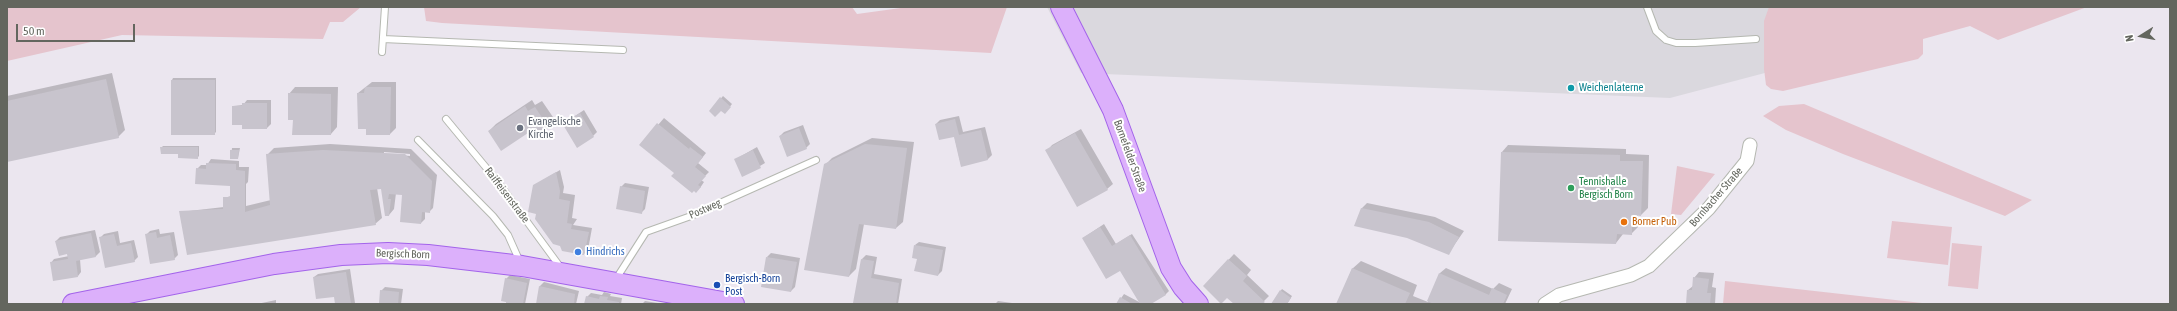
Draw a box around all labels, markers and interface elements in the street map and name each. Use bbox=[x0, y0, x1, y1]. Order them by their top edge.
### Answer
scale bar bbox=[18, 16, 137, 42]
north arrow bbox=[2121, 16, 2161, 56]
text: 50 m bbox=[23, 24, 45, 38]
text: N bbox=[2123, 34, 2136, 43]
place label: Weichenlaterne bbox=[1579, 81, 1644, 95]
marker: Weichenlaterne bbox=[1566, 83, 1576, 93]
place label: Evangelische Kirche bbox=[528, 115, 581, 141]
street label: Bornefelder Straße bbox=[1111, 118, 1149, 194]
marker: Evangelische Kirche bbox=[515, 123, 525, 133]
street label: Raiffeisenstraße bbox=[482, 165, 532, 225]
street label: Bornbacher Straße bbox=[1687, 165, 1745, 229]
place label: Tennishalle Bergisch Born bbox=[1579, 175, 1633, 201]
marker: Tennishalle Bergisch Born bbox=[1566, 183, 1576, 193]
street label: Postweg bbox=[687, 196, 723, 222]
place label: Borner Pub bbox=[1632, 215, 1677, 229]
marker: Borner Pub bbox=[1619, 217, 1629, 227]
place label: Hindrichs bbox=[586, 245, 625, 259]
street label: Bergisch Born bbox=[376, 246, 430, 262]
marker: Hindrichs bbox=[573, 247, 583, 257]
place label: Bergisch-Born Post bbox=[725, 272, 780, 298]
marker: Bergisch-Born Post bbox=[712, 280, 722, 290]

